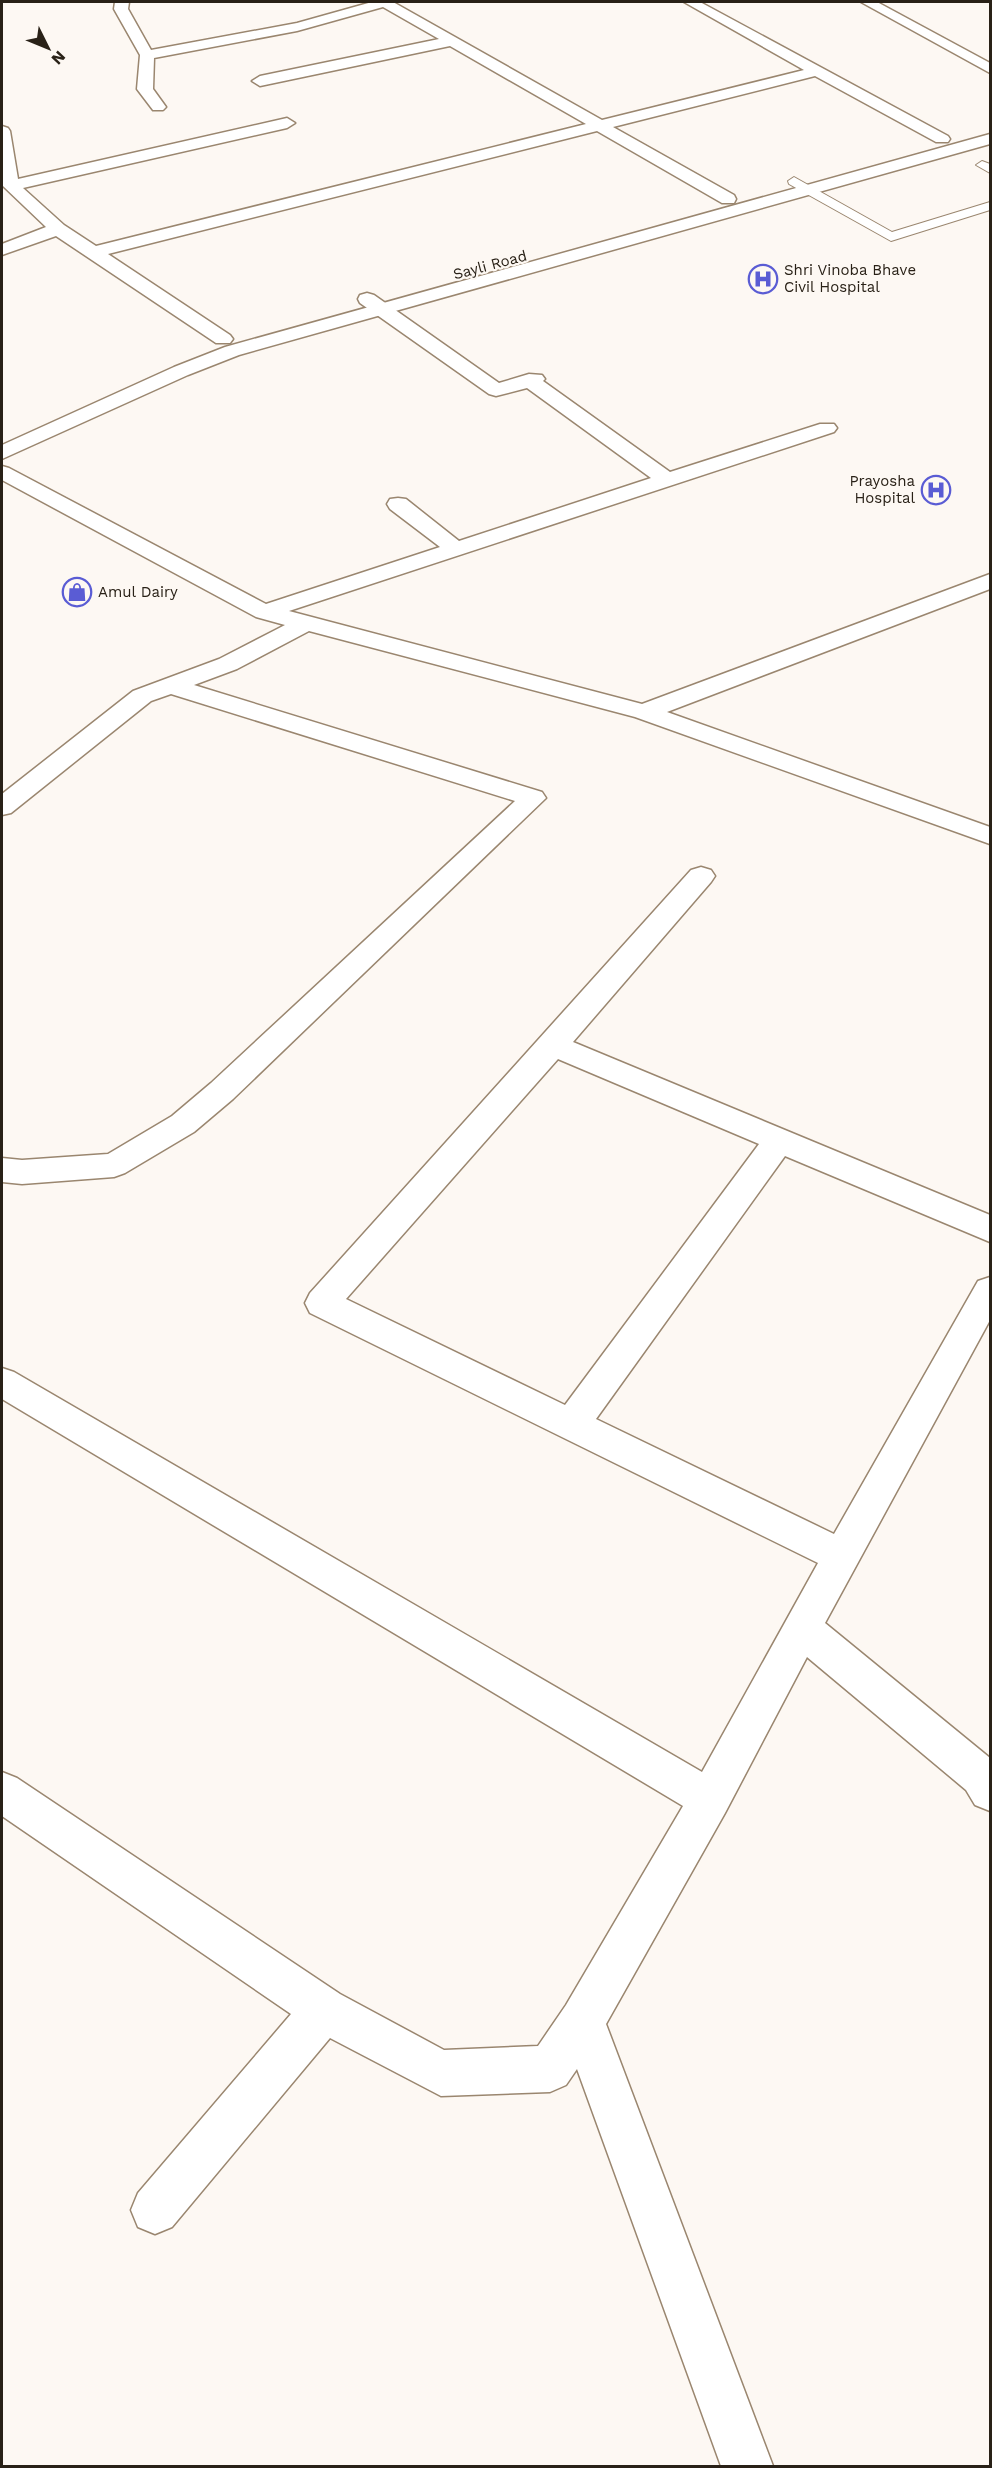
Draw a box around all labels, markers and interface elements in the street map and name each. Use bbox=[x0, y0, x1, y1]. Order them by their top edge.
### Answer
north arrow bbox=[18, 18, 78, 78]
text: N bbox=[48, 47, 70, 69]
street label: Sayli Road bbox=[451, 247, 529, 283]
place label: Shri Vinoba Bhave Civil Hospital bbox=[784, 261, 916, 296]
hospital icon: Shri Vinoba Bhave Civil Hospital bbox=[747, 263, 779, 295]
place label: Prayosha Hospital bbox=[849, 472, 915, 507]
hospital icon: Prayosha Hospital bbox=[920, 474, 952, 506]
shop icon: Amul Dairy bbox=[61, 576, 93, 608]
place label: Amul Dairy bbox=[98, 583, 178, 601]

